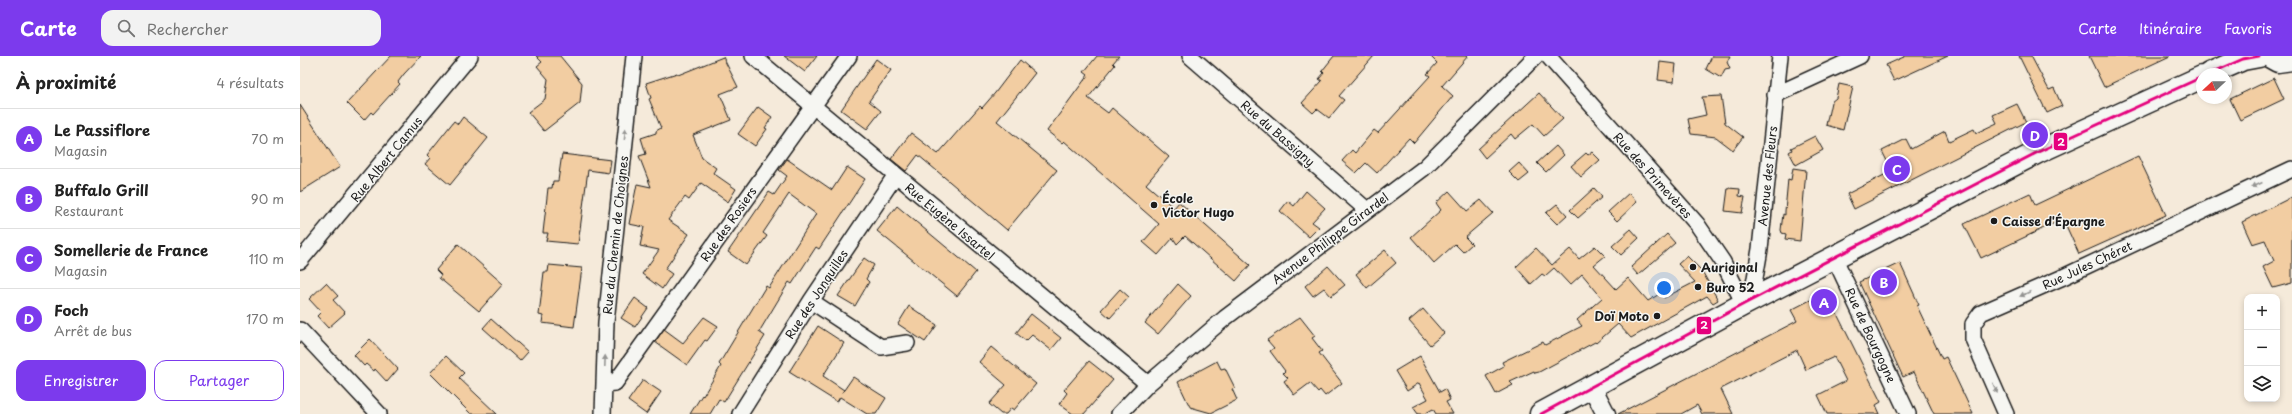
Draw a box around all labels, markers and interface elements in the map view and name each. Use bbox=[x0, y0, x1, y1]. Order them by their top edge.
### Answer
search box bbox=[101, 10, 381, 46]
text: Carte bbox=[20, 14, 77, 42]
icon: search bbox=[115, 17, 137, 39]
text: Rechercher bbox=[147, 17, 228, 40]
text: Carte bbox=[2078, 18, 2117, 39]
text: Itinéraire bbox=[2139, 18, 2202, 39]
text: Favoris bbox=[2224, 18, 2272, 39]
north arrow bbox=[2196, 68, 2232, 104]
text: À proximité bbox=[16, 69, 116, 95]
text: 4 résultats bbox=[217, 73, 284, 92]
street label: Rue du Bassigny bbox=[1237, 96, 1319, 170]
street label: Rue Albert Camus bbox=[346, 112, 426, 206]
text: Le Passiflore bbox=[54, 118, 150, 141]
pin: D bbox=[2022, 120, 2048, 150]
street label: Avenue des Fleurs bbox=[1753, 125, 1781, 227]
one-way arrow bbox=[622, 128, 628, 140]
street label: Rue des Primevères bbox=[1609, 128, 1697, 222]
text: A bbox=[24, 129, 34, 148]
text: 70 m bbox=[251, 129, 284, 148]
line badge: 2 bbox=[2053, 132, 2068, 151]
text: 2 bbox=[2057, 133, 2065, 150]
text: Magasin bbox=[54, 141, 107, 160]
street label: Rue du Chemin de Choignes bbox=[598, 154, 632, 315]
pin: C bbox=[1884, 154, 1910, 184]
text: Buffalo Grill bbox=[54, 178, 149, 201]
street label: Rue Eugène Issartel bbox=[901, 178, 999, 264]
one-way arrow bbox=[2251, 182, 2262, 188]
street label: Rue des Rosiers bbox=[696, 183, 761, 265]
street label: Avenue Philippe Girardel bbox=[1268, 188, 1392, 288]
text: B bbox=[25, 189, 33, 208]
text: 90 m bbox=[251, 189, 284, 208]
place label: École Victor Hugo bbox=[1162, 189, 1234, 221]
marker: École Victor Hugo bbox=[1149, 200, 1159, 210]
text: Restaurant bbox=[54, 201, 124, 220]
place label: Caisse d'Épargne bbox=[2002, 212, 2105, 230]
marker: Caisse d'Épargne bbox=[1989, 216, 1999, 226]
street label: Rue Jules Chéret bbox=[2039, 236, 2135, 294]
text: Somellerie de France bbox=[54, 238, 208, 261]
street label: Rue des Jonquilles bbox=[780, 245, 852, 342]
text: C bbox=[24, 249, 34, 268]
text: 110 m bbox=[249, 249, 284, 268]
place label: Auriginal bbox=[1701, 258, 1758, 276]
text: Magasin bbox=[54, 261, 107, 280]
marker: Auriginal bbox=[1688, 262, 1698, 272]
pin: B bbox=[1871, 267, 1897, 297]
your location bbox=[1654, 278, 1674, 298]
place label: Buro 52 bbox=[1706, 278, 1755, 296]
marker: Buro 52 bbox=[1693, 282, 1703, 292]
street label: Rue de Bourgogne bbox=[1842, 284, 1900, 386]
pin: A bbox=[1811, 287, 1837, 317]
one-way arrow bbox=[2019, 291, 2030, 297]
map controls bbox=[2244, 294, 2280, 402]
button: + bbox=[2244, 294, 2280, 330]
text: Foch bbox=[54, 298, 89, 321]
place label: Doï Moto bbox=[1594, 307, 1649, 325]
text: D bbox=[24, 309, 34, 328]
text: 170 m bbox=[246, 309, 284, 328]
marker: Doï Moto bbox=[1652, 311, 1662, 321]
line badge: 2 bbox=[1696, 316, 1712, 335]
text: 2 bbox=[1700, 316, 1708, 333]
text: Arrêt de bus bbox=[54, 321, 132, 340]
button: − bbox=[2244, 330, 2280, 366]
one-way arrow bbox=[601, 355, 608, 367]
button: Enregistrer bbox=[16, 360, 146, 401]
button: Partager bbox=[154, 360, 284, 401]
button: layers bbox=[2244, 366, 2280, 402]
one-way arrow bbox=[1992, 382, 1998, 393]

